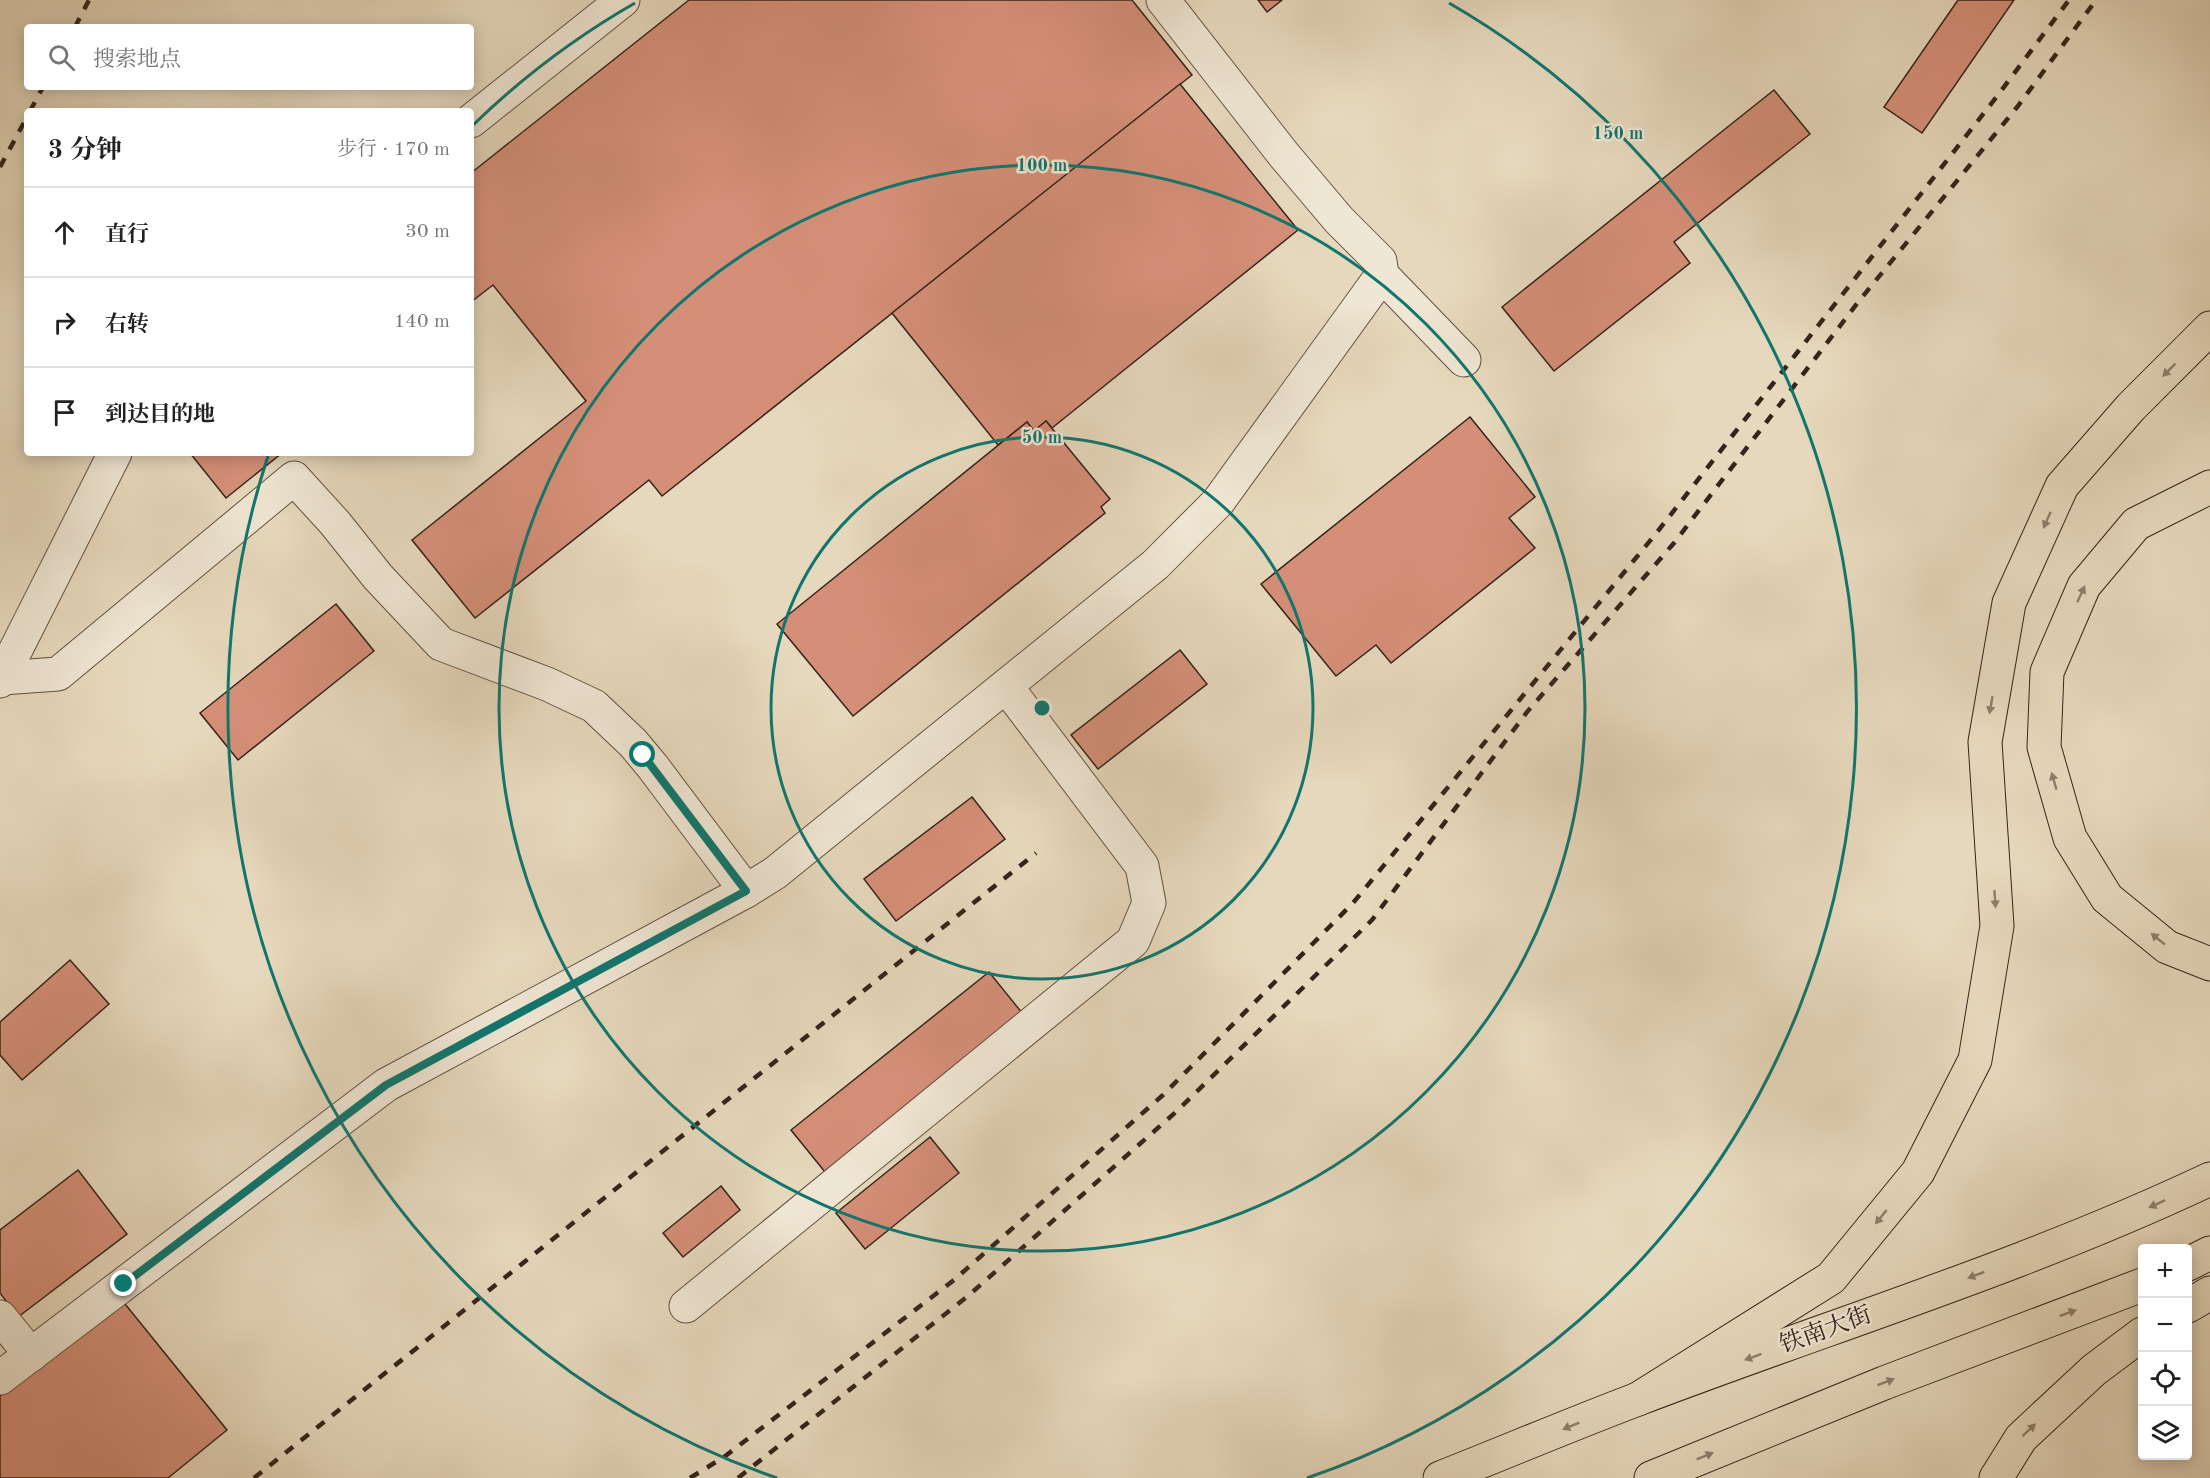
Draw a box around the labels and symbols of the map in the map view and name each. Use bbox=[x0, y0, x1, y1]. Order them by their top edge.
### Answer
text: 150 m bbox=[1593, 125, 1643, 143]
text: 100 m bbox=[1017, 157, 1067, 175]
one-way arrow bbox=[2162, 362, 2176, 376]
text: 50 m bbox=[1022, 429, 1062, 447]
one-way arrow bbox=[2042, 511, 2051, 528]
one-way arrow bbox=[2076, 586, 2085, 603]
one-way arrow bbox=[1986, 696, 1995, 715]
centre of rings bbox=[1032, 698, 1052, 718]
route start bbox=[629, 741, 655, 767]
one-way arrow bbox=[2049, 772, 2058, 790]
one-way arrow bbox=[1991, 890, 2000, 909]
one-way arrow bbox=[2151, 933, 2166, 946]
one-way arrow bbox=[2149, 1199, 2166, 1208]
one-way arrow bbox=[1874, 1209, 1887, 1225]
route end bbox=[110, 1270, 136, 1296]
one-way arrow bbox=[1966, 1270, 1984, 1280]
street label: 铁南大街 bbox=[1776, 1300, 1875, 1359]
one-way arrow bbox=[2059, 1308, 2077, 1317]
one-way arrow bbox=[1744, 1353, 1762, 1363]
one-way arrow bbox=[1877, 1377, 1895, 1387]
one-way arrow bbox=[1562, 1422, 1580, 1431]
one-way arrow bbox=[2022, 1423, 2037, 1437]
one-way arrow bbox=[1697, 1451, 1715, 1461]

